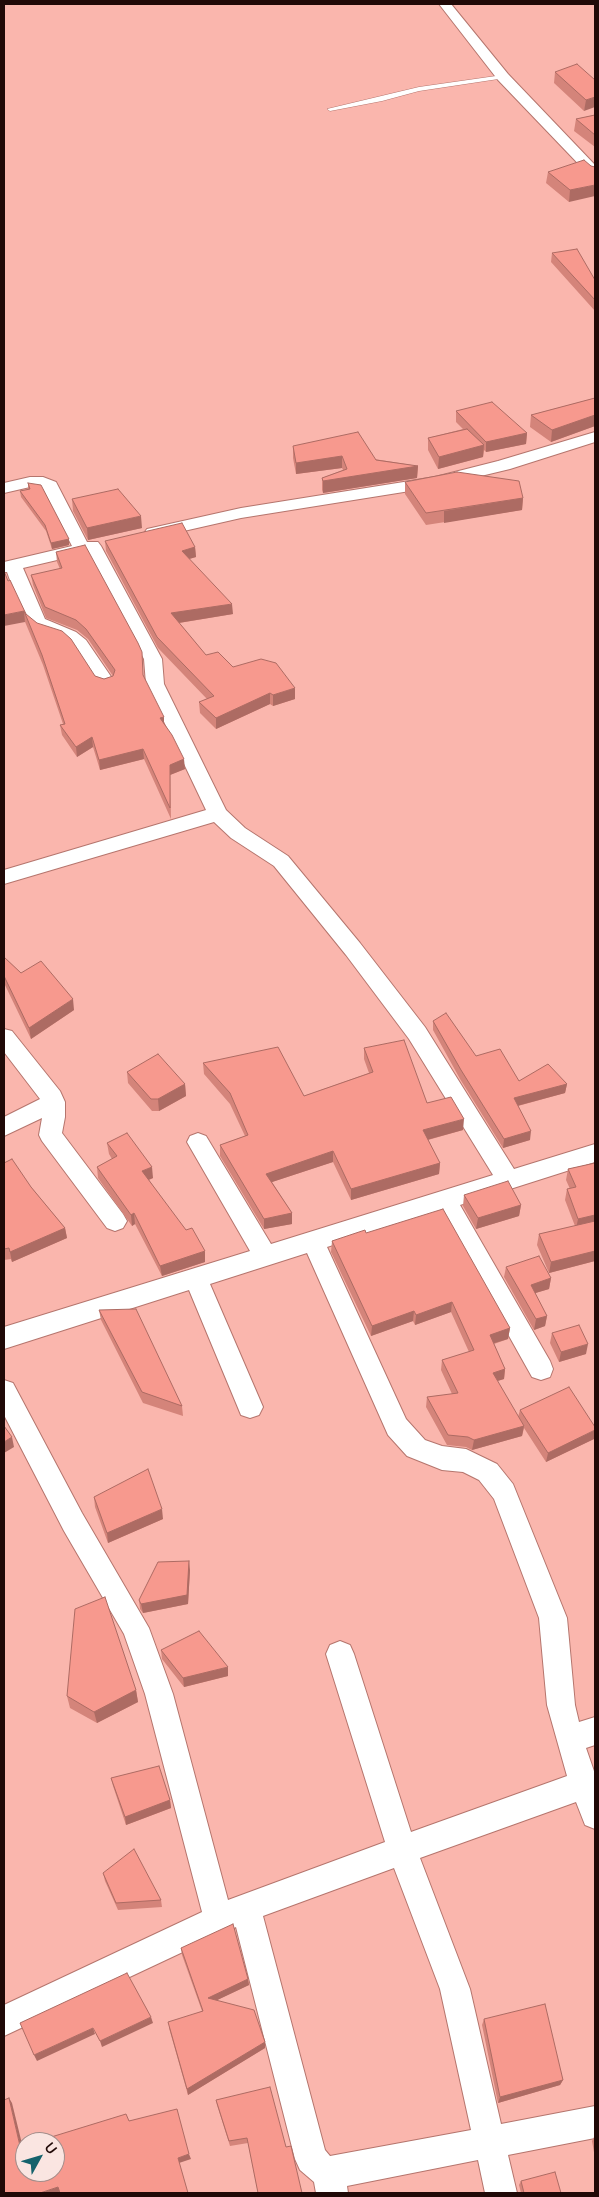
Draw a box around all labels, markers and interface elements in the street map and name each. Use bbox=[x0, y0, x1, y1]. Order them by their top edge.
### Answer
north arrow bbox=[15, 2132, 65, 2182]
text: U bbox=[41, 2138, 62, 2158]

